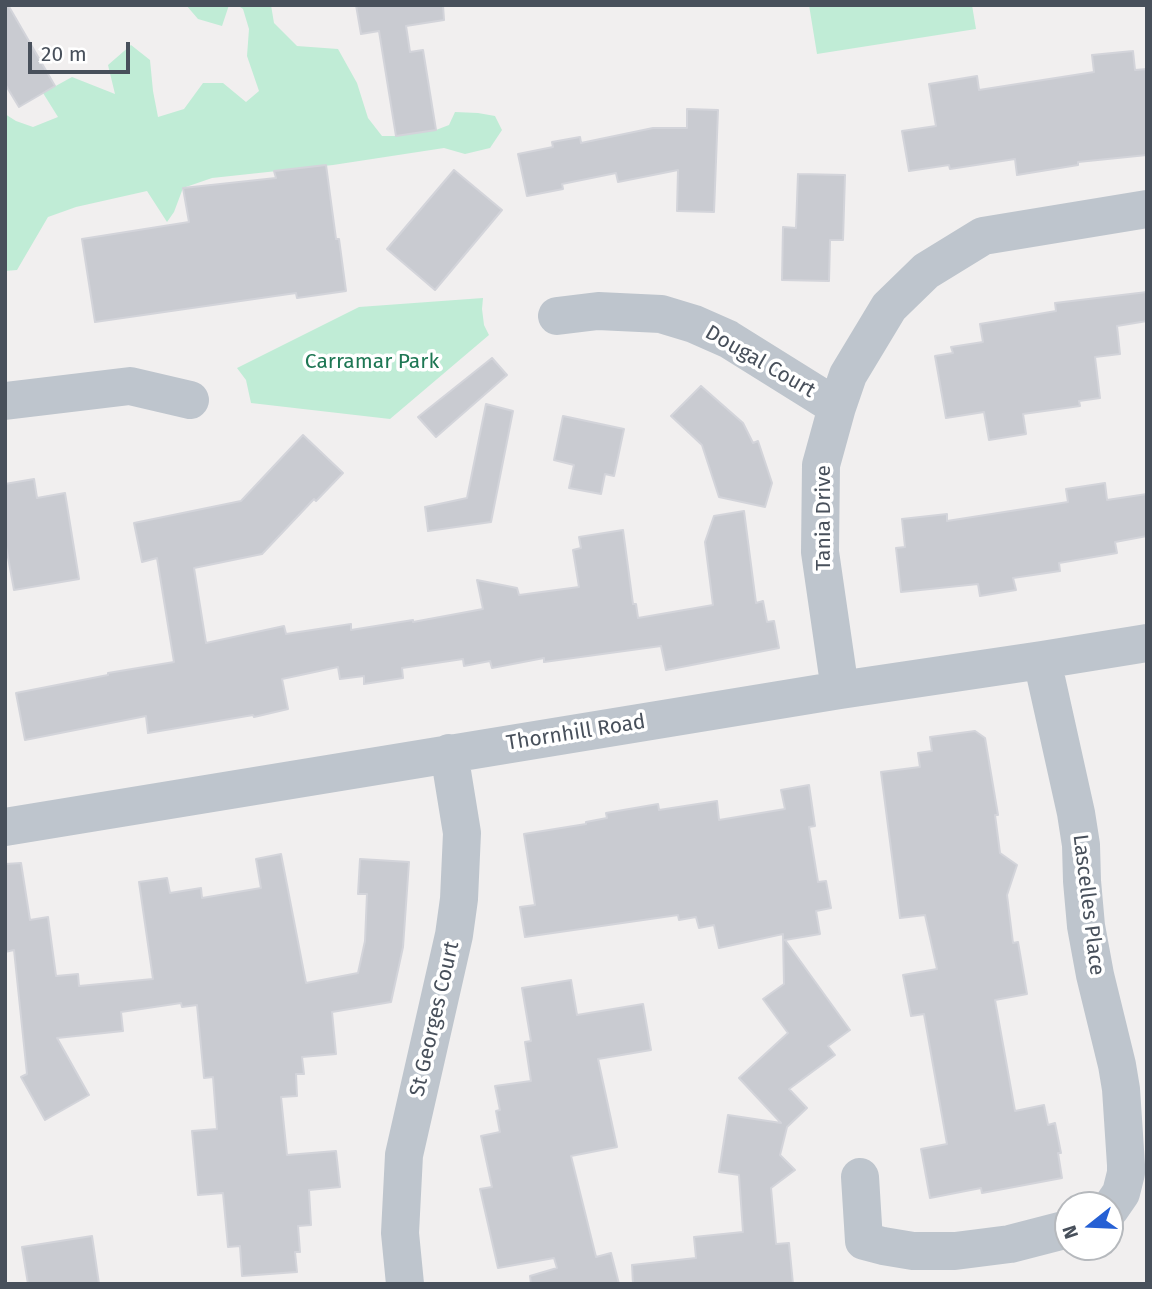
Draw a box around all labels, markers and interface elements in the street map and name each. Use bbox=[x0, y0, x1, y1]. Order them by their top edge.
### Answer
scale bar bbox=[32, 28, 133, 72]
text: 20 m bbox=[41, 41, 87, 67]
street label: Dougal Court bbox=[700, 320, 820, 404]
park label: Carramar Park bbox=[305, 349, 439, 375]
street label: Tania Drive bbox=[811, 465, 837, 571]
street label: Thornhill Road bbox=[505, 710, 647, 756]
street label: Lascelles Place bbox=[1067, 833, 1109, 977]
street label: St Georges Court bbox=[405, 939, 465, 1099]
north arrow bbox=[1054, 1191, 1124, 1261]
text: N bbox=[1058, 1222, 1083, 1242]

